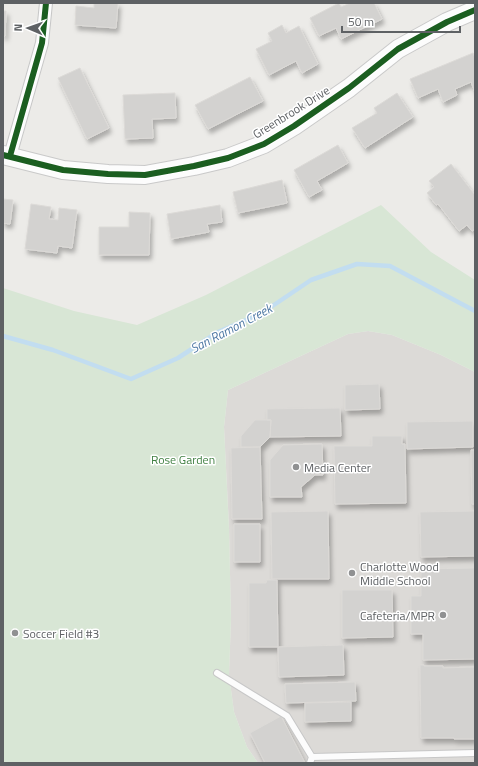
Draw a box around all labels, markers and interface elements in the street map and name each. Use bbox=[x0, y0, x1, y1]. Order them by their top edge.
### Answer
north arrow bbox=[8, 8, 48, 48]
scale bar bbox=[342, 8, 460, 34]
text: 50 m bbox=[348, 12, 374, 31]
text: N bbox=[10, 24, 26, 32]
street label: Greenbrook Drive bbox=[249, 81, 333, 143]
water label: San Ramon Creek bbox=[186, 297, 277, 358]
park label: Rose Garden bbox=[151, 450, 215, 469]
place label: Media Center bbox=[304, 458, 371, 477]
marker: Media Center bbox=[291, 462, 301, 472]
place label: Charlotte Wood Middle School bbox=[360, 557, 439, 590]
marker: Charlotte Wood Middle School bbox=[347, 568, 357, 578]
place label: Cafeteria/MPR bbox=[360, 606, 435, 625]
marker: Cafeteria/MPR bbox=[438, 610, 448, 620]
place label: Soccer Field #3 bbox=[23, 624, 99, 643]
marker: Soccer Field #3 bbox=[10, 628, 20, 638]

